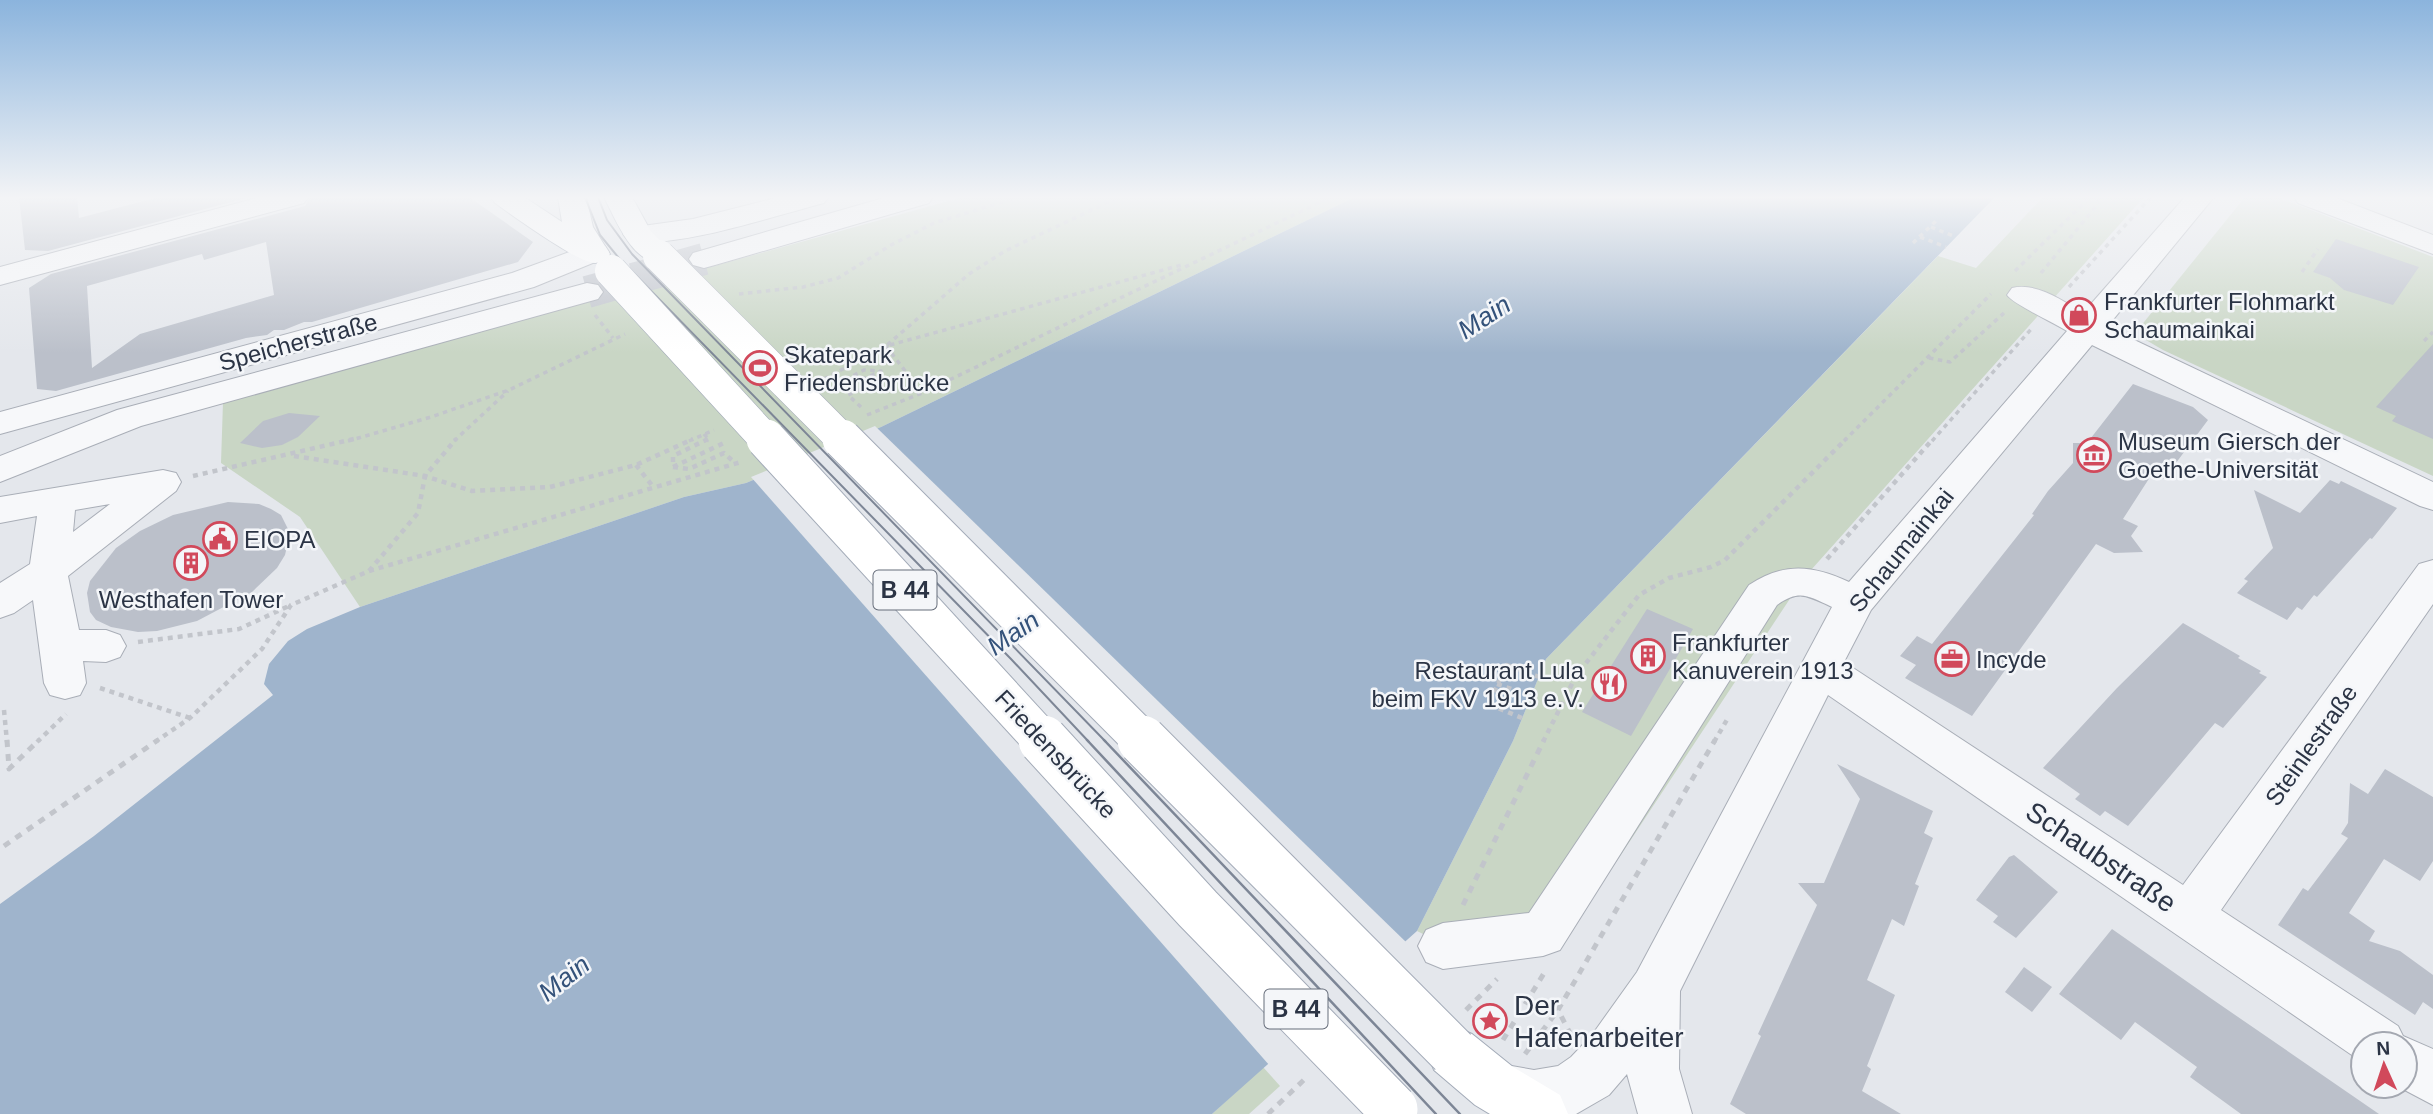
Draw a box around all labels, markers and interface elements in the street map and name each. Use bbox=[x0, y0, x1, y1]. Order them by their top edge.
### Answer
place label: Frankfurter Flohmarkt Schaumainkai bbox=[2104, 288, 2335, 343]
water label: Main bbox=[1452, 289, 1516, 345]
shop icon: Frankfurter Flohmarkt Schaumainkai bbox=[2060, 296, 2098, 334]
street label: Speicherstraße bbox=[216, 308, 380, 376]
place label: Skatepark Friedensbrücke bbox=[784, 341, 949, 396]
sports icon: Skatepark Friedensbrücke bbox=[741, 349, 779, 387]
place label: Museum Giersch der Goethe-Universität bbox=[2118, 428, 2341, 483]
museum icon: Museum Giersch der Goethe-Universität bbox=[2075, 436, 2113, 474]
street label: Schaumainkai bbox=[1843, 483, 1959, 617]
public building icon: EIOPA bbox=[201, 520, 239, 558]
place label: EIOPA bbox=[244, 526, 316, 553]
building icon: Westhafen Tower bbox=[172, 544, 210, 582]
road number: B 44 bbox=[874, 570, 936, 610]
place label: Westhafen Tower bbox=[99, 586, 283, 613]
water label: Main bbox=[981, 605, 1045, 661]
place label: Frankfurter Kanuverein 1913 bbox=[1672, 629, 1853, 684]
building icon: Frankfurter Kanuverein 1913 bbox=[1629, 637, 1667, 675]
office icon: Incyde bbox=[1933, 640, 1971, 678]
place label: Incyde bbox=[1976, 646, 2047, 673]
place label: Restaurant Lula beim FKV 1913 e.V. bbox=[1371, 657, 1585, 712]
restaurant icon: Restaurant Lula beim FKV 1913 e.V. bbox=[1590, 665, 1628, 703]
street label: Steinlestraße bbox=[2259, 679, 2363, 811]
street label: Friedensbrücke bbox=[990, 684, 1122, 824]
street label: Schaubstraße bbox=[2020, 795, 2182, 919]
water label: Main bbox=[533, 949, 595, 1007]
road number: B 44 bbox=[1264, 990, 1328, 1028]
place label: Der Hafenarbeiter bbox=[1514, 990, 1684, 1053]
place icon: Der Hafenarbeiter bbox=[1471, 1002, 1509, 1040]
north arrow bbox=[2349, 1030, 2419, 1100]
text: N bbox=[2376, 1038, 2391, 1059]

